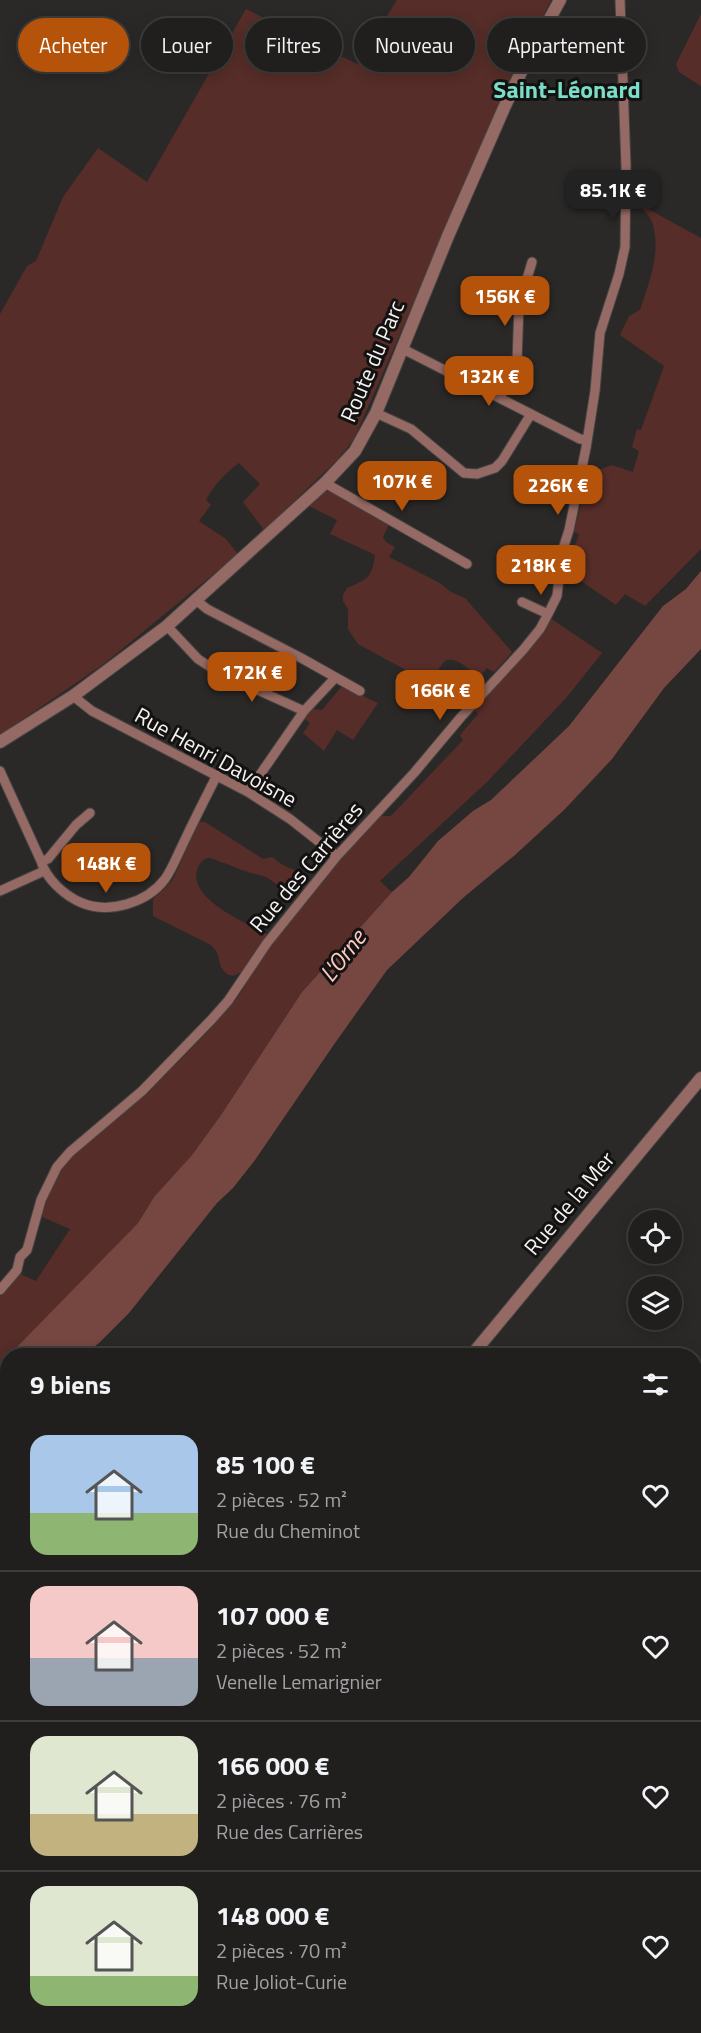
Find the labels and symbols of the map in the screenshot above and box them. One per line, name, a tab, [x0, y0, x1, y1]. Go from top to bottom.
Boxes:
district label: Saint-Léonard	[493, 71, 641, 107]
pin: 85.1K €	[558, 170, 668, 221]
pin: 156K €	[456, 276, 554, 327]
street label: Route du Parc	[331, 295, 413, 427]
pin: 132K €	[440, 356, 538, 407]
pin: 107K €	[353, 461, 451, 512]
pin: 226K €	[509, 465, 607, 516]
pin: 218K €	[492, 545, 590, 596]
pin: 172K €	[203, 652, 301, 703]
pin: 166K €	[391, 670, 489, 721]
street label: Rue Henri Davoisne	[129, 698, 303, 816]
street label: Rue des Carrières	[241, 794, 371, 940]
pin: 148K €	[57, 843, 155, 894]
water label: L'Orne	[310, 920, 375, 989]
street label: Rue de la Mer	[515, 1143, 623, 1262]

